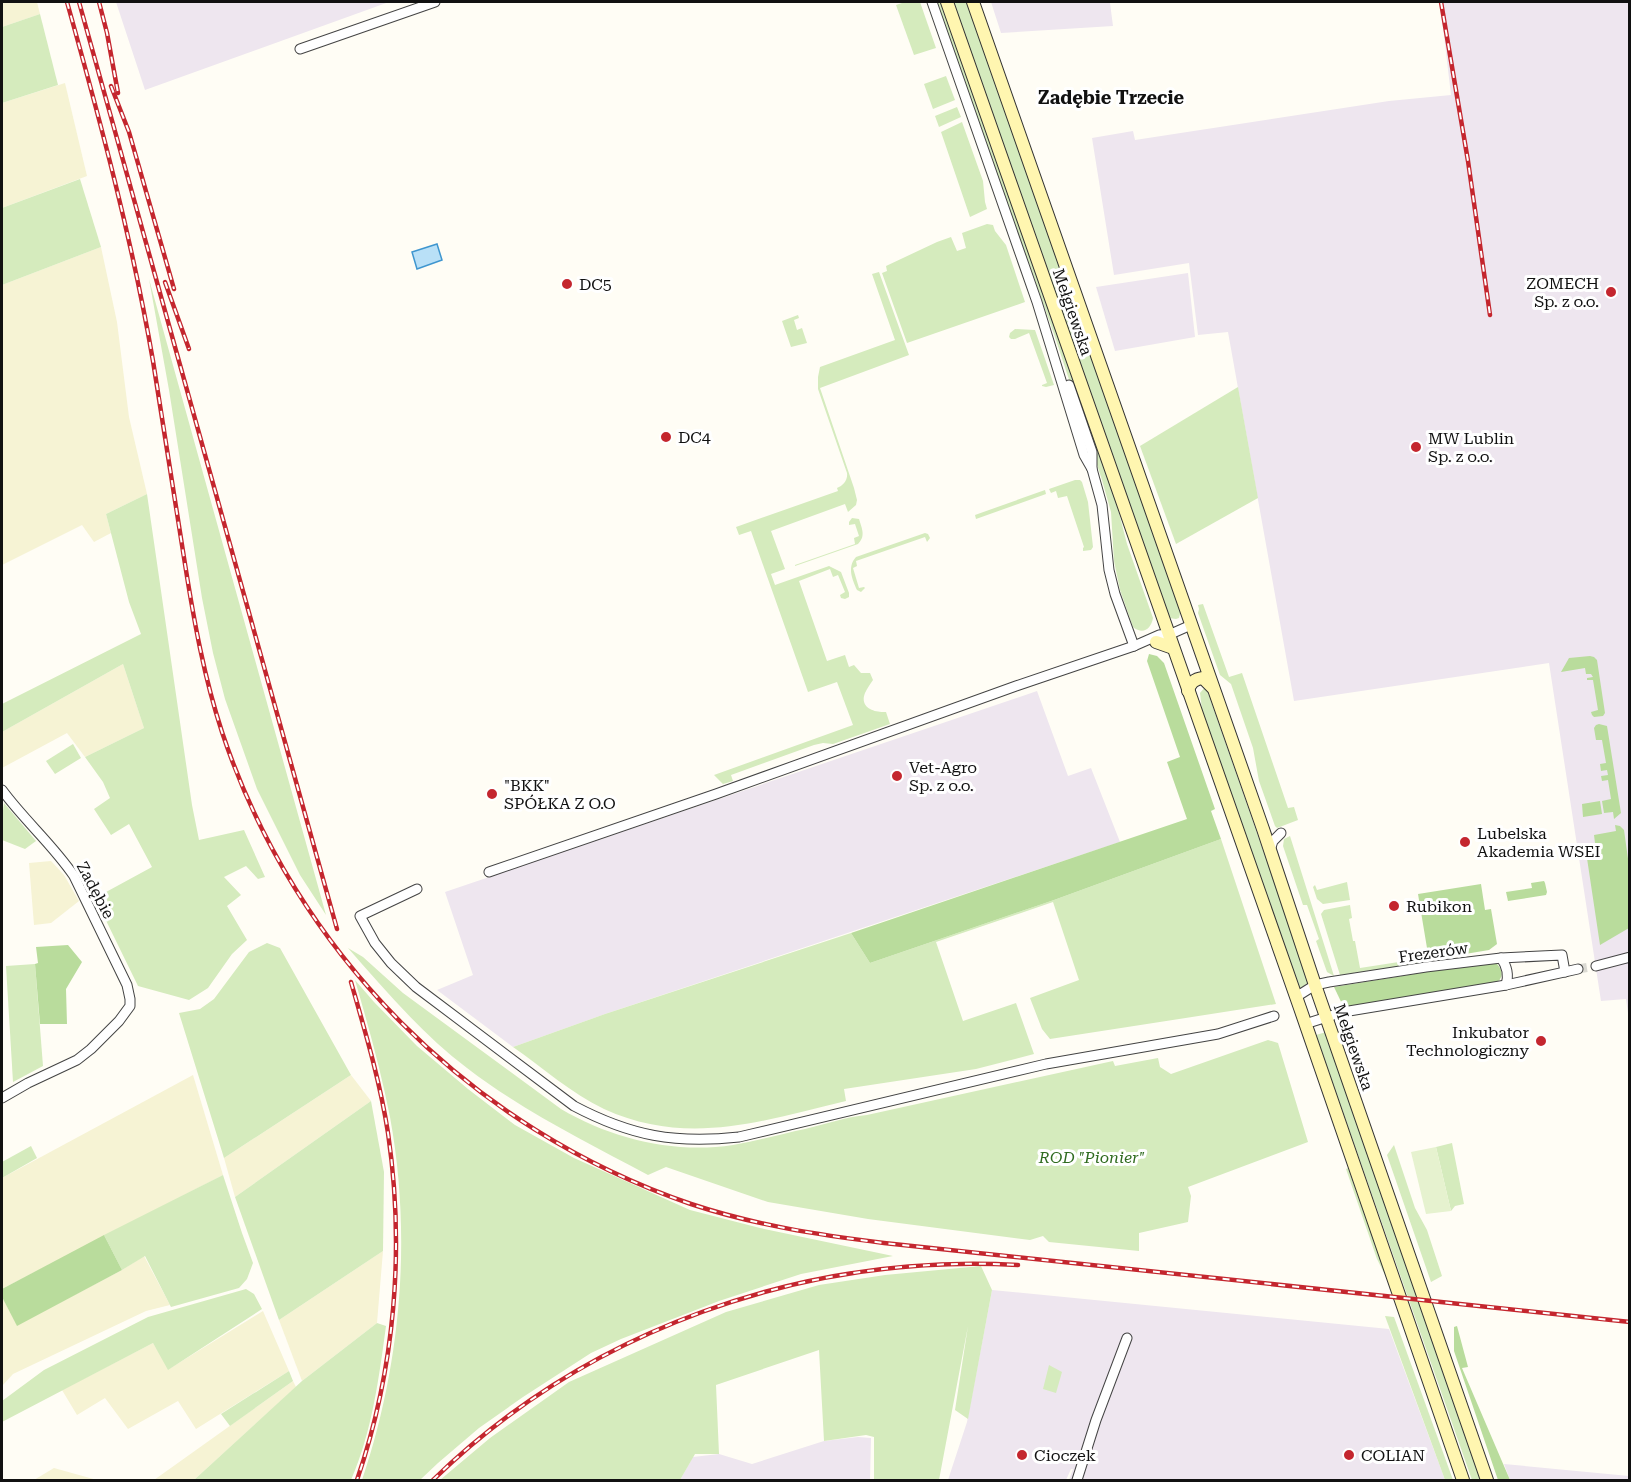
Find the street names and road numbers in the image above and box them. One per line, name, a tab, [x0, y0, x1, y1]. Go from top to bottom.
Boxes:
street label: Mełgiewska	[1049, 266, 1096, 358]
street label: Zadębie	[73, 859, 119, 922]
street label: Frezerów	[1397, 938, 1470, 967]
street label: Mełgiewska	[1330, 1001, 1377, 1093]

